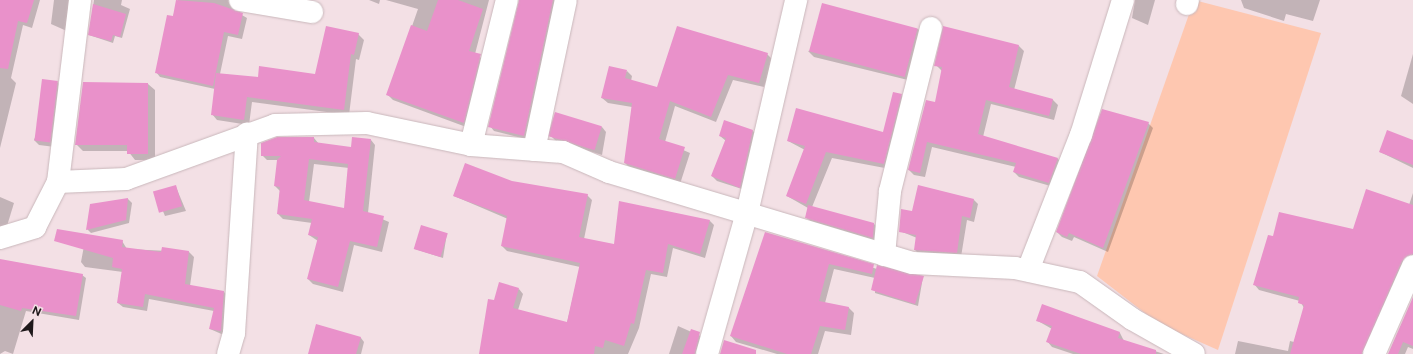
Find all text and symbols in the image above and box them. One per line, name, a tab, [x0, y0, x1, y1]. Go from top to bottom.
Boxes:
north arrow	[12, 302, 52, 342]
text: N	[31, 304, 43, 318]

